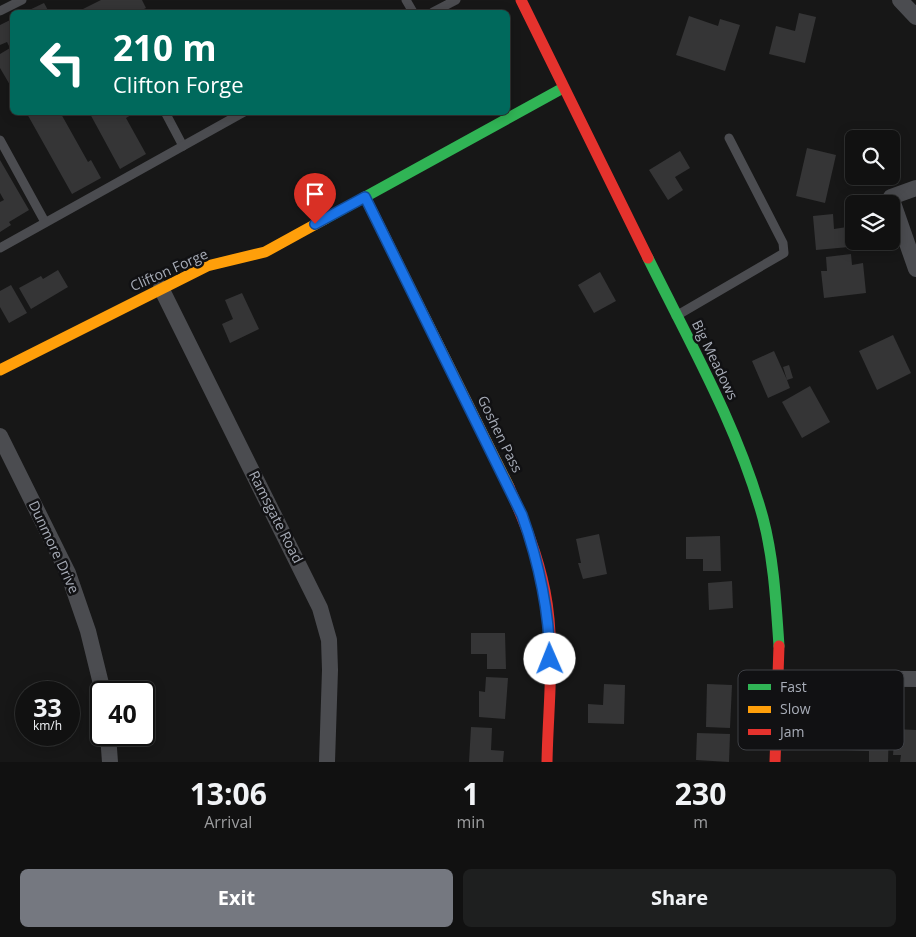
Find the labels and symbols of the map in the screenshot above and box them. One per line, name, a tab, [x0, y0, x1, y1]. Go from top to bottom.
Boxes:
pin	[294, 173, 336, 224]
street label: Clifton Forge	[127, 244, 211, 295]
street label: Big Meadows	[688, 317, 743, 403]
street label: Goshen Pass	[474, 392, 527, 476]
street label: Ramsgate Road	[245, 467, 308, 566]
street label: Dunmore Drive	[25, 497, 84, 596]
position arrow	[523, 632, 575, 684]
legend	[738, 670, 904, 750]
text: Fast	[780, 677, 807, 696]
speed limit sign: 40	[90, 681, 155, 746]
text: Slow	[780, 699, 811, 718]
text: Jam	[778, 722, 805, 741]

